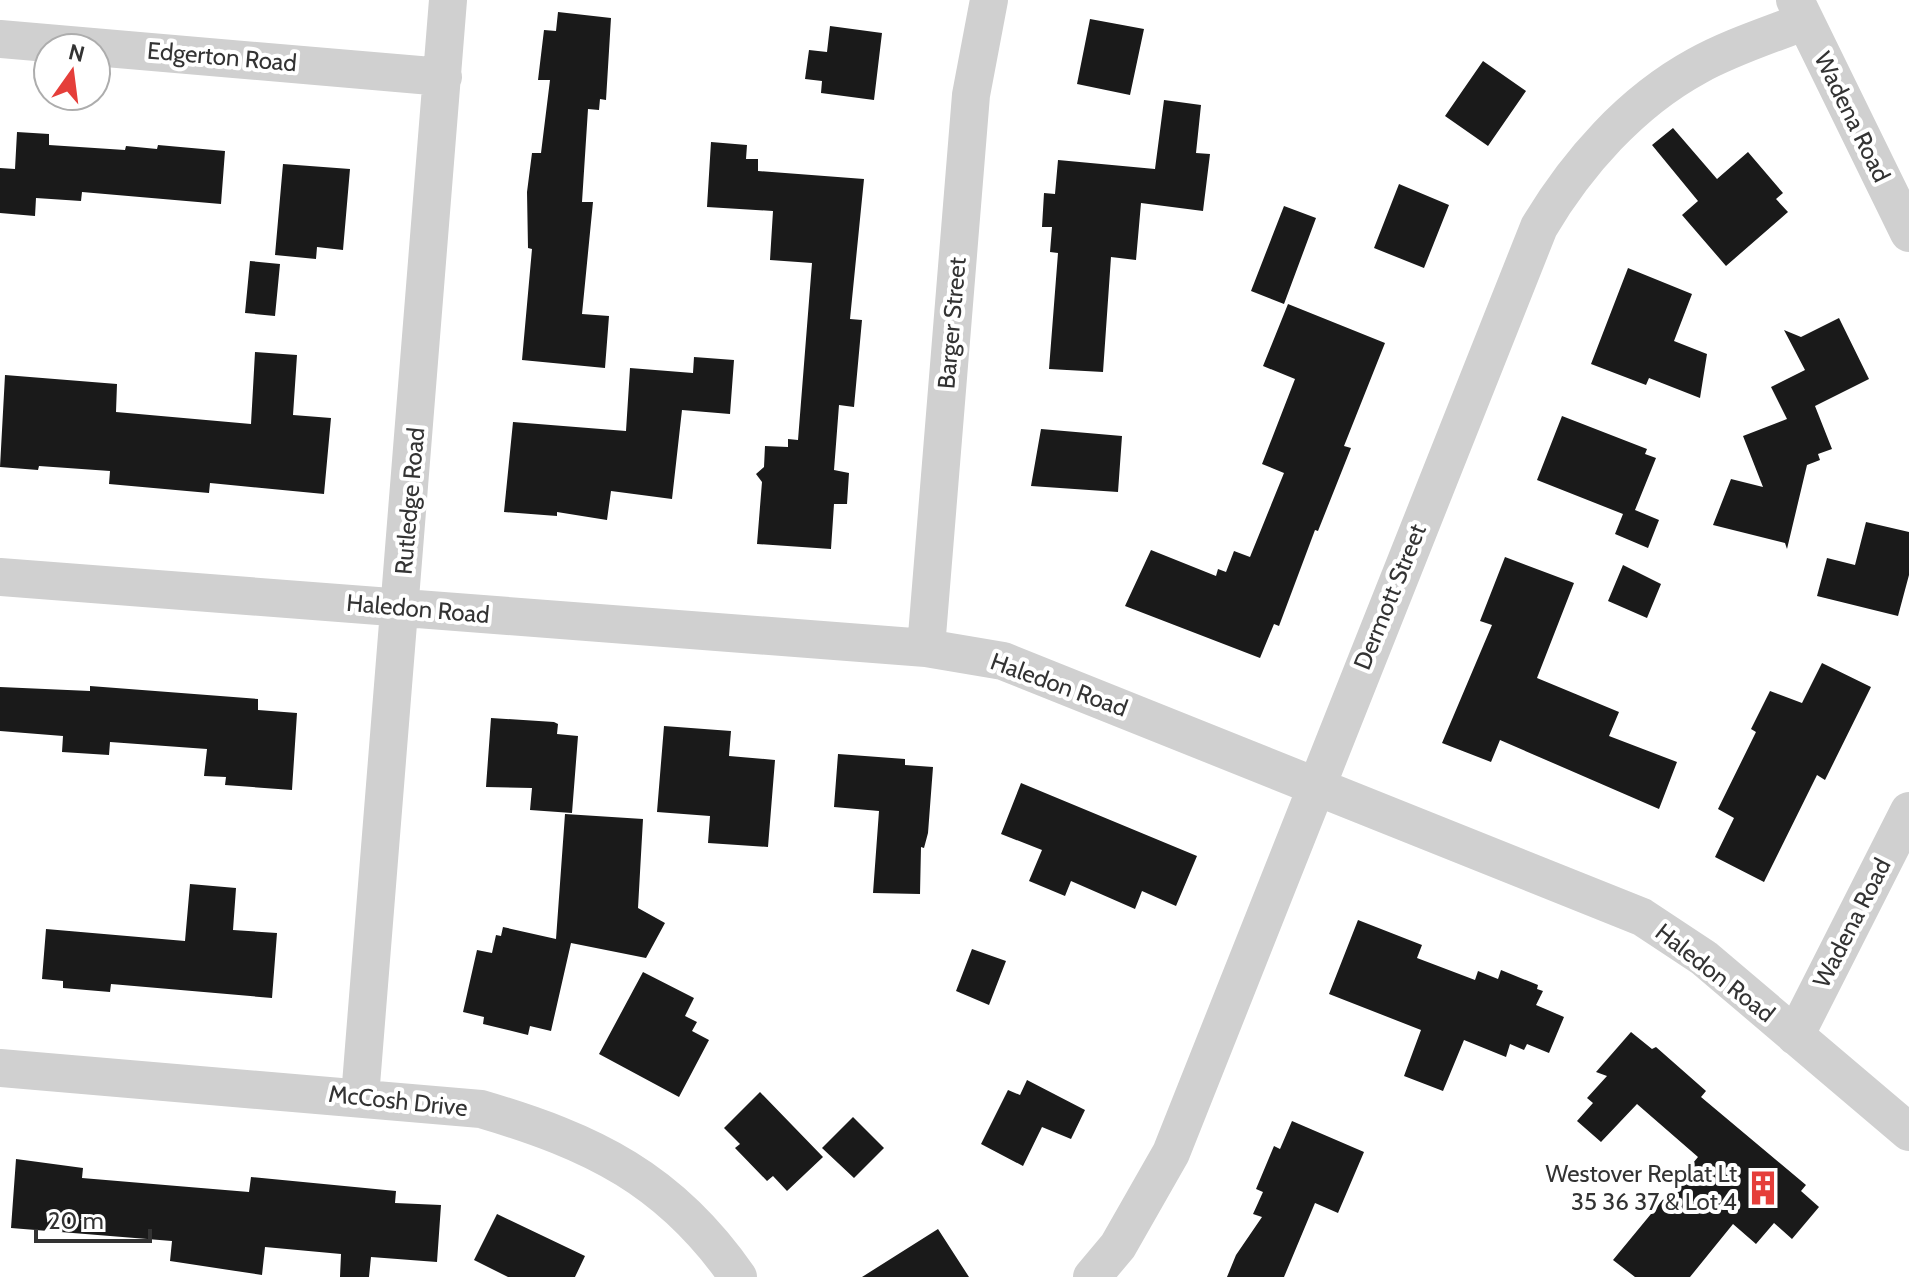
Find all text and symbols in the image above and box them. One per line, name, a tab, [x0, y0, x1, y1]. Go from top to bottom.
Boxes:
north arrow	[32, 32, 112, 112]
street label: Edgerton Road	[146, 36, 298, 77]
text: N	[66, 38, 88, 68]
street label: Wadena Road	[1808, 47, 1896, 187]
street label: Barger Street	[931, 256, 972, 390]
street label: Rutledge Road	[389, 426, 430, 576]
street label: Dermott Street	[1347, 520, 1432, 674]
street label: Haledon Road	[345, 588, 491, 629]
street label: Haledon Road	[987, 646, 1132, 723]
street label: Wadena Road	[1807, 853, 1897, 992]
street label: Haledon Road	[1650, 917, 1781, 1028]
street label: McCosh Drive	[327, 1079, 469, 1122]
place label: Westover Replat Lt 35 36 37 & Lot 4	[1546, 1159, 1737, 1216]
building icon: Westover Replat Lt 35 36 37 & Lot 4	[1744, 1169, 1782, 1207]
scale bar	[36, 1193, 150, 1243]
text: 20 m	[48, 1206, 104, 1235]

